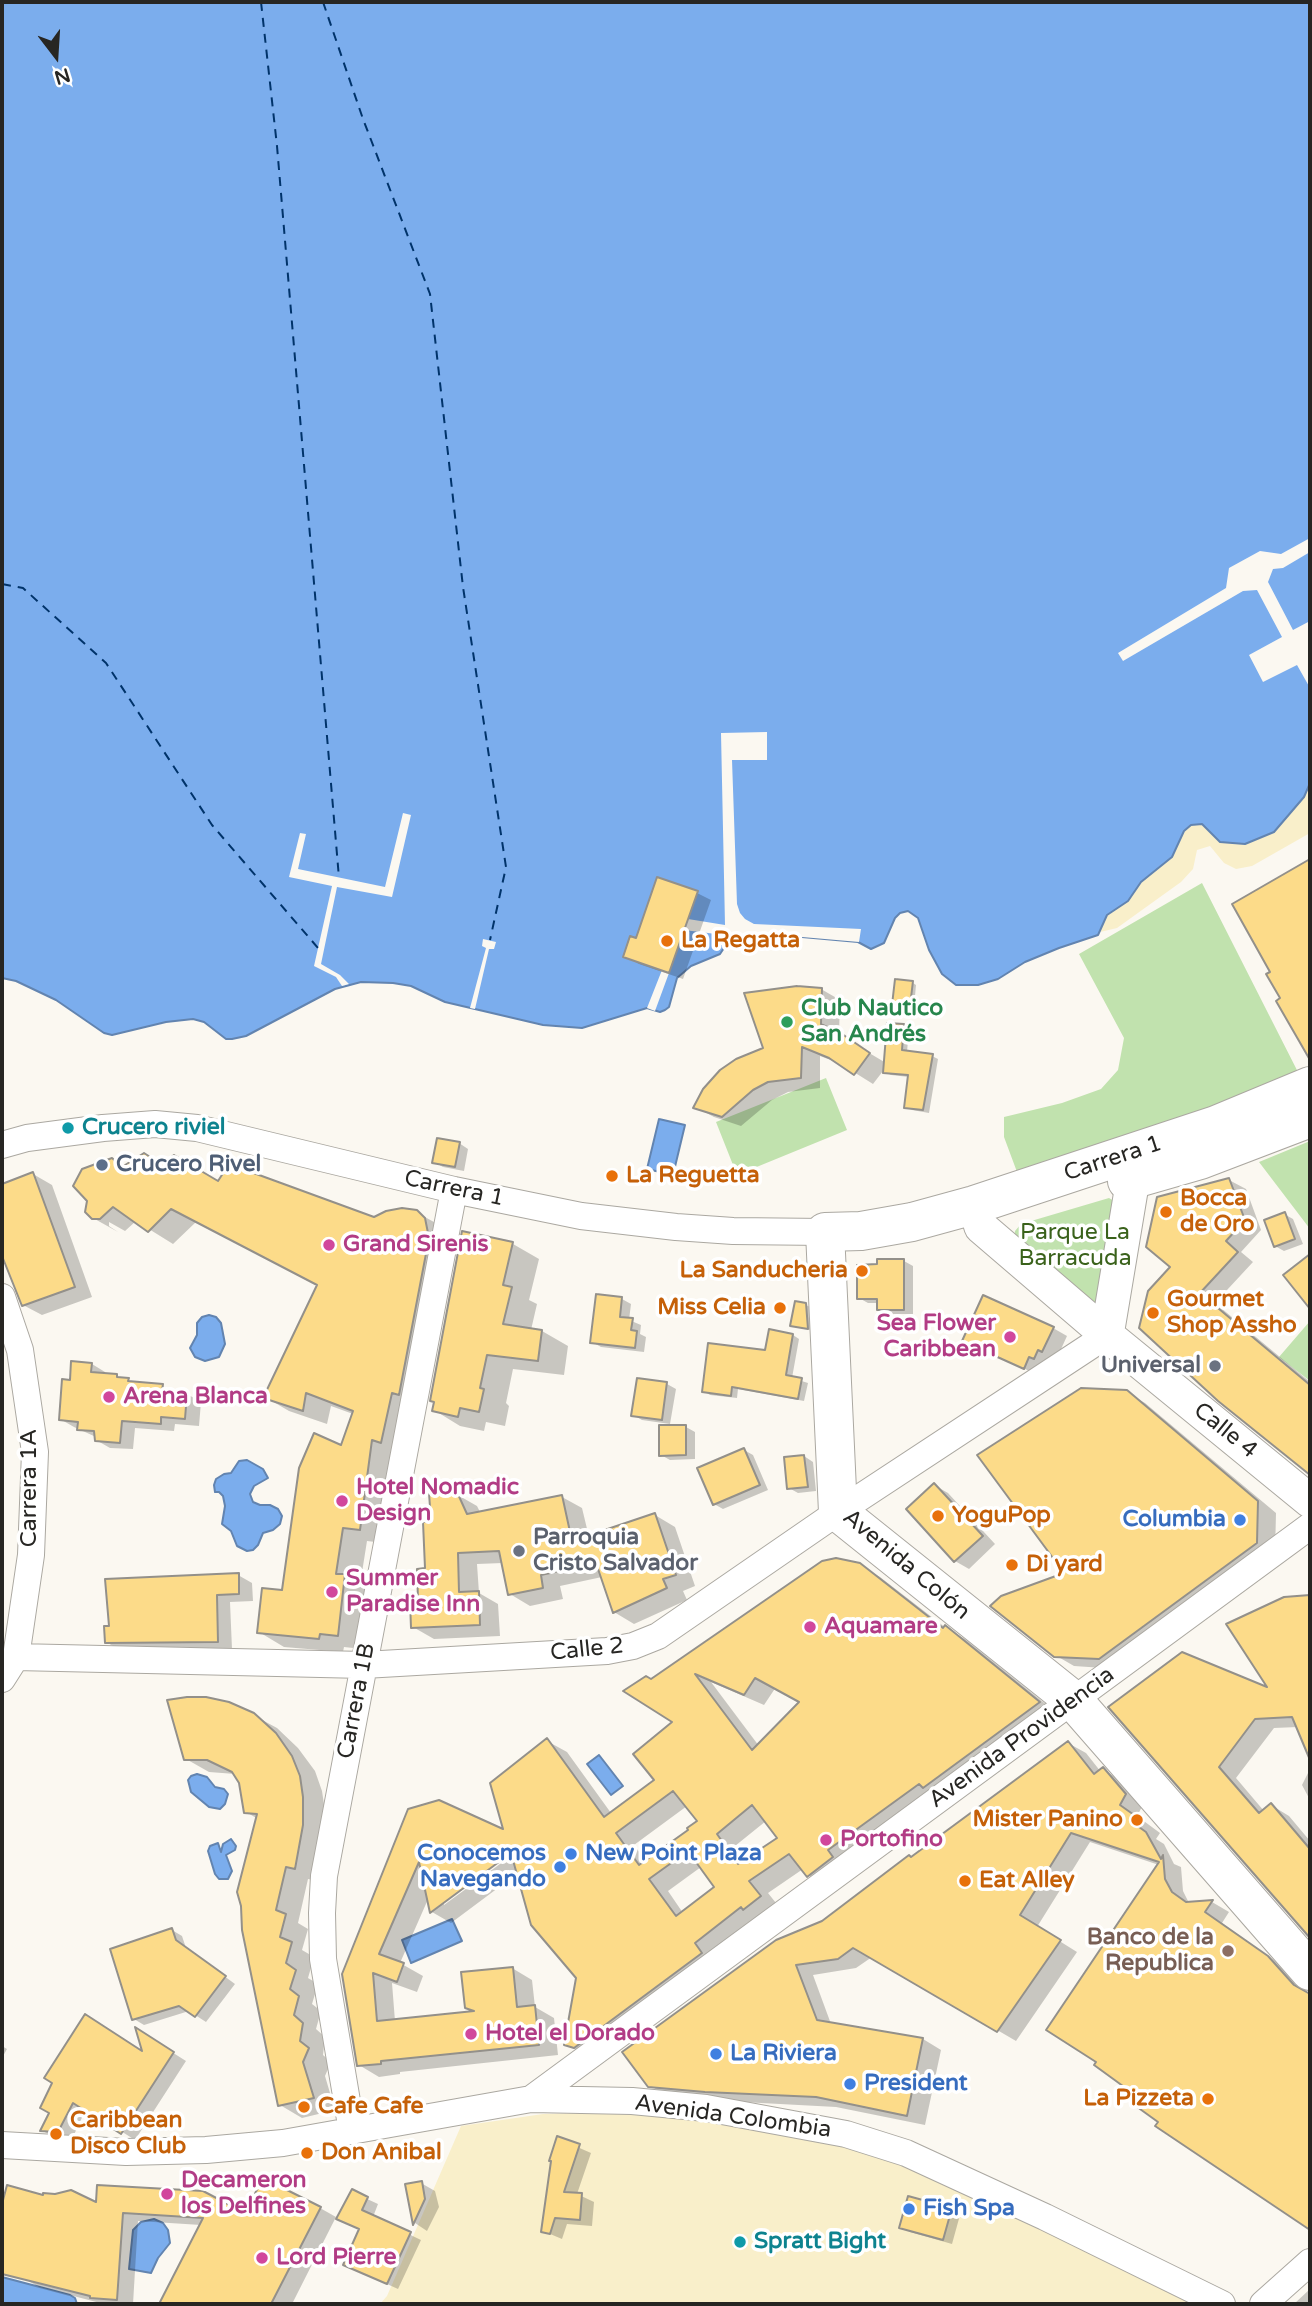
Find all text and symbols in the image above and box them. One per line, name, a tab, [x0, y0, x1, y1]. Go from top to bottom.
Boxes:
north arrow	[21, 21, 91, 91]
text: N	[52, 63, 73, 89]
place label: La Regatta	[681, 927, 800, 955]
marker: La Regatta	[659, 933, 675, 949]
place label: Club Nautico San Andrés	[801, 995, 943, 1049]
marker: Club Nautico San Andrés	[779, 1014, 795, 1030]
place label: Crucero riviel	[82, 1114, 225, 1142]
marker: Crucero riviel	[60, 1120, 76, 1136]
street label: Carrera 1	[1061, 1130, 1165, 1188]
place label: Crucero Rivel	[116, 1151, 261, 1179]
marker: Crucero Rivel	[94, 1157, 110, 1173]
place label: La Reguetta	[626, 1162, 760, 1190]
street label: Carrera 1	[402, 1165, 506, 1213]
marker: La Reguetta	[604, 1168, 620, 1184]
place label: Bocca de Oro	[1180, 1185, 1254, 1239]
marker: Bocca de Oro	[1158, 1204, 1174, 1220]
park label: Parque La Barracuda	[1018, 1219, 1132, 1273]
place label: Grand Sirenis	[343, 1231, 489, 1259]
marker: Grand Sirenis	[321, 1237, 337, 1253]
place label: La Sanducheria	[679, 1257, 848, 1285]
marker: La Sanducheria	[854, 1263, 870, 1279]
place label: Gourmet Shop Assho	[1167, 1286, 1297, 1340]
place label: Miss Celia	[657, 1294, 766, 1322]
marker: Miss Celia	[772, 1300, 788, 1316]
marker: Gourmet Shop Assho	[1145, 1305, 1161, 1321]
place label: Sea Flower Caribbean	[877, 1310, 996, 1364]
marker: Sea Flower Caribbean	[1002, 1329, 1018, 1345]
place label: Universal	[1101, 1352, 1201, 1380]
marker: Universal	[1207, 1358, 1223, 1374]
place label: Arena Blanca	[123, 1383, 268, 1411]
marker: Arena Blanca	[101, 1389, 117, 1405]
street label: Calle 4	[1188, 1397, 1262, 1465]
street label: Carrera 1A	[16, 1429, 44, 1547]
place label: Hotel Nomadic Design	[356, 1474, 519, 1528]
marker: Hotel Nomadic Design	[334, 1493, 350, 1509]
place label: YoguPop	[952, 1502, 1051, 1530]
street label: Avenida Colón	[837, 1504, 975, 1626]
place label: Columbia	[1122, 1506, 1226, 1534]
marker: YoguPop	[930, 1508, 946, 1524]
marker: Columbia	[1232, 1512, 1248, 1528]
place label: Parroquia Cristo Salvador	[533, 1524, 698, 1578]
marker: Parroquia Cristo Salvador	[511, 1543, 527, 1559]
place label: Di yard	[1026, 1551, 1103, 1579]
marker: Di yard	[1004, 1557, 1020, 1573]
place label: Summer Paradise Inn	[346, 1565, 480, 1619]
marker: Summer Paradise Inn	[324, 1584, 340, 1600]
place label: Aquamare	[824, 1613, 938, 1641]
marker: Aquamare	[802, 1619, 818, 1635]
street label: Calle 2	[549, 1632, 625, 1668]
street label: Carrera 1B	[332, 1641, 382, 1761]
street label: Avenida Providencia	[924, 1661, 1120, 1815]
place label: Mister Panino	[972, 1806, 1123, 1834]
marker: Mister Panino	[1129, 1812, 1145, 1828]
place label: Portofino	[840, 1826, 943, 1854]
marker: Portofino	[818, 1832, 834, 1848]
place label: Conocemos Navegando	[417, 1840, 546, 1894]
place label: New Point Plaza	[585, 1840, 762, 1868]
marker: New Point Plaza	[563, 1846, 579, 1862]
marker: Conocemos Navegando	[552, 1859, 568, 1875]
place label: Eat Alley	[979, 1867, 1075, 1895]
marker: Eat Alley	[957, 1873, 973, 1889]
place label: Banco de la Republica	[1087, 1924, 1214, 1978]
marker: Banco de la Republica	[1220, 1943, 1236, 1959]
place label: Hotel el Dorado	[485, 2020, 655, 2048]
marker: Hotel el Dorado	[463, 2026, 479, 2042]
place label: La Riviera	[730, 2040, 837, 2068]
marker: La Riviera	[708, 2046, 724, 2062]
place label: President	[864, 2070, 968, 2098]
marker: President	[842, 2076, 858, 2092]
place label: La Pizzeta	[1083, 2085, 1194, 2113]
street label: Avenida Colombia	[633, 2090, 833, 2144]
marker: La Pizzeta	[1200, 2091, 1216, 2107]
place label: Cafe Cafe	[318, 2093, 423, 2121]
marker: Cafe Cafe	[296, 2099, 312, 2115]
place label: Caribbean Disco Club	[70, 2107, 186, 2161]
marker: Caribbean Disco Club	[48, 2126, 64, 2142]
place label: Don Anibal	[321, 2139, 442, 2167]
marker: Don Anibal	[299, 2145, 315, 2161]
place label: Decameron los Delfines	[181, 2167, 307, 2221]
marker: Decameron los Delfines	[159, 2186, 175, 2202]
place label: Fish Spa	[923, 2195, 1015, 2223]
marker: Fish Spa	[901, 2201, 917, 2217]
place label: Spratt Bight	[754, 2228, 886, 2256]
marker: Spratt Bight	[732, 2234, 748, 2250]
place label: Lord Pierre	[276, 2244, 396, 2272]
marker: Lord Pierre	[254, 2250, 270, 2266]

